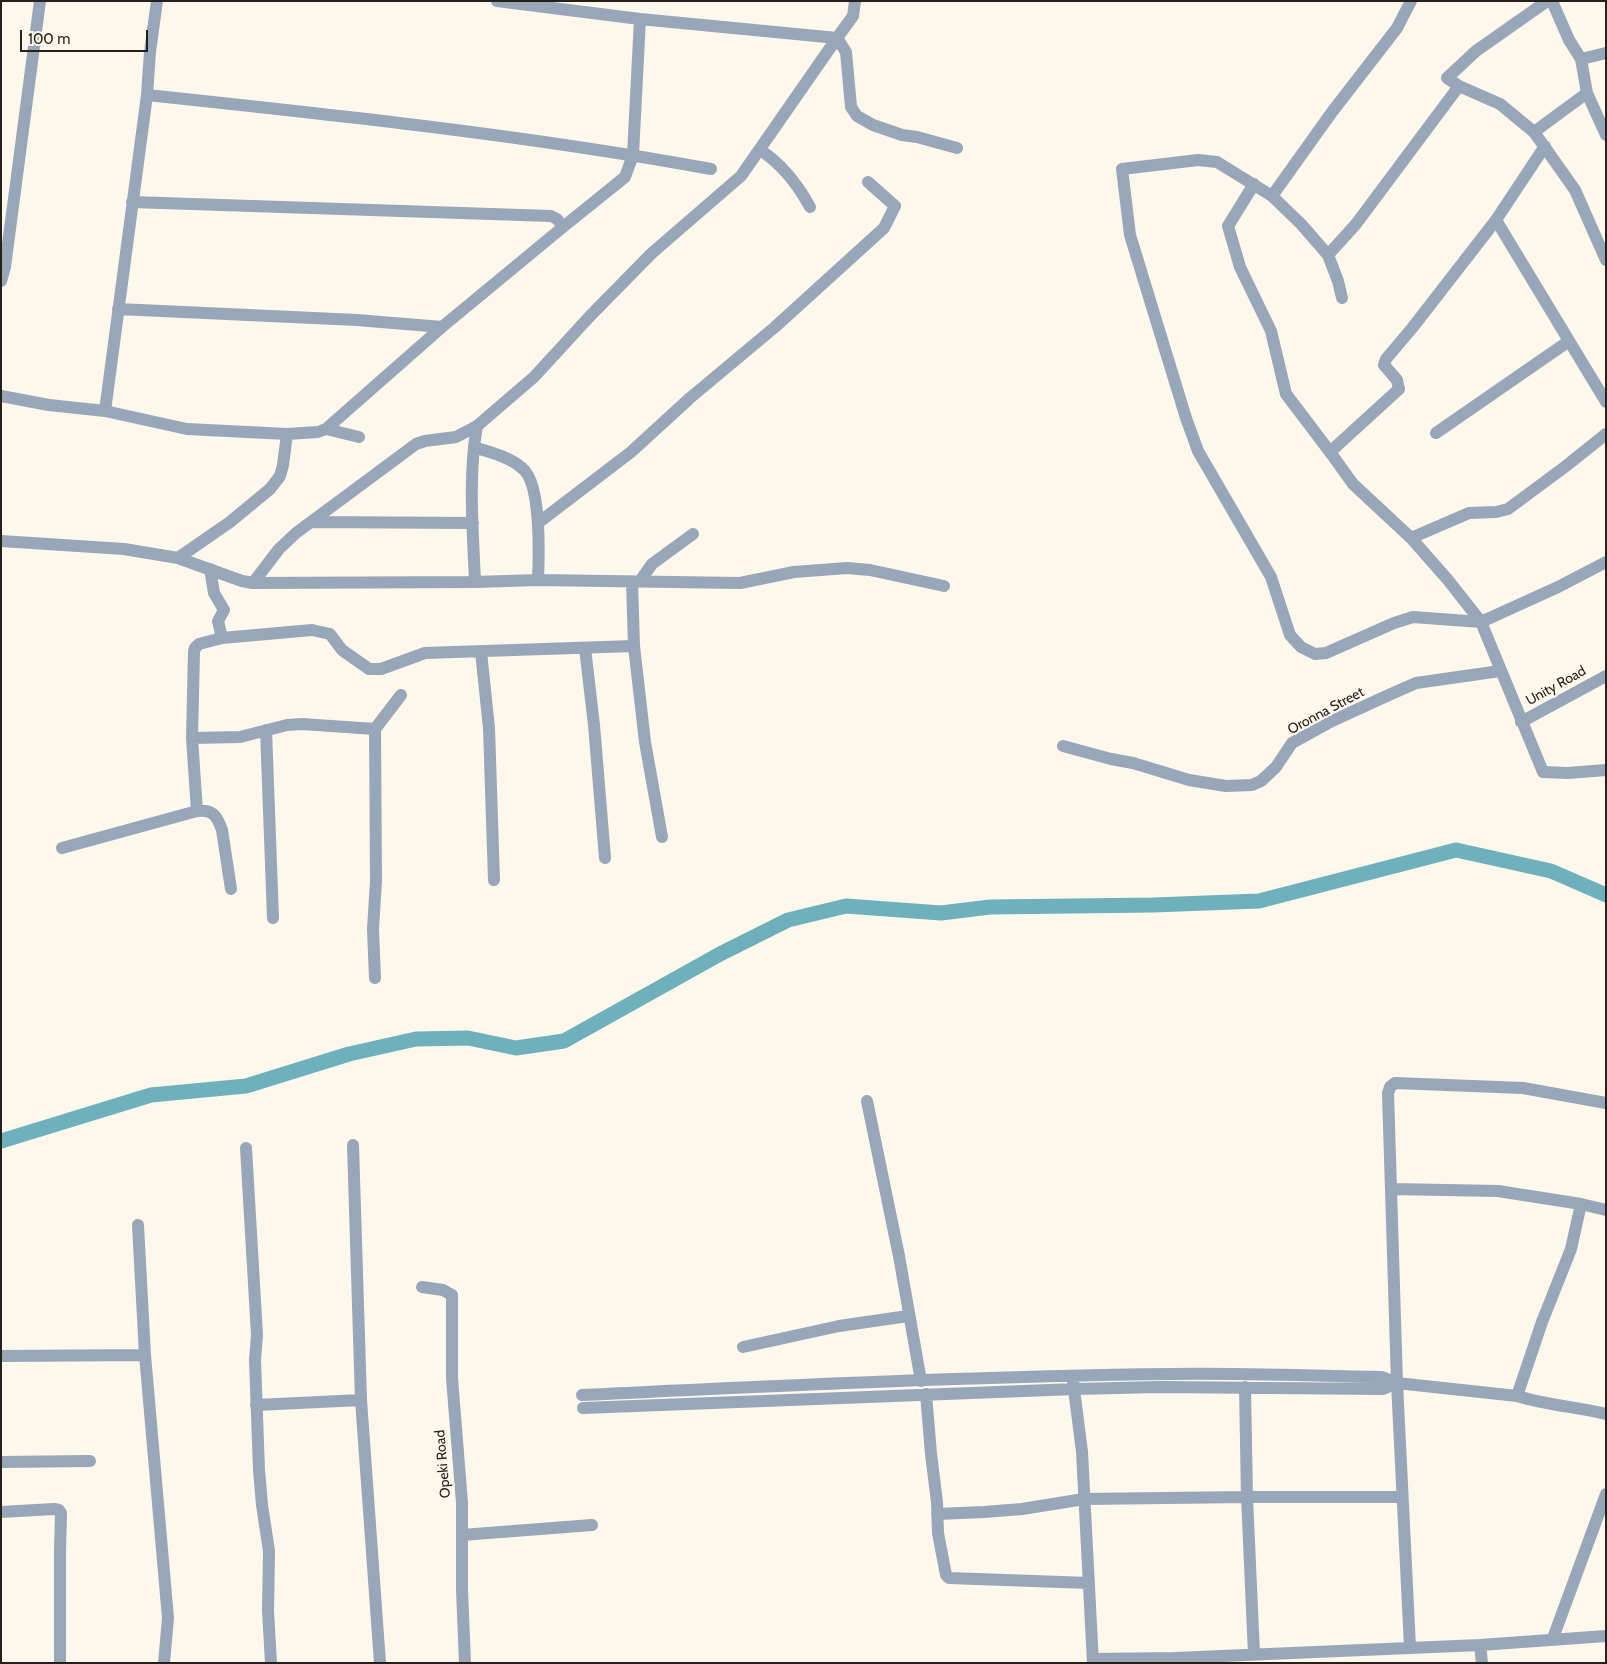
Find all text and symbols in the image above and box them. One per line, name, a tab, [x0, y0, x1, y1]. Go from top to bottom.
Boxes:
scale bar	[22, 20, 150, 52]
text: 100 m	[28, 30, 70, 48]
street label: Unity Road	[1523, 663, 1589, 709]
street label: Oronna Street	[1285, 684, 1367, 738]
street label: Opeki Road	[432, 1429, 454, 1499]

